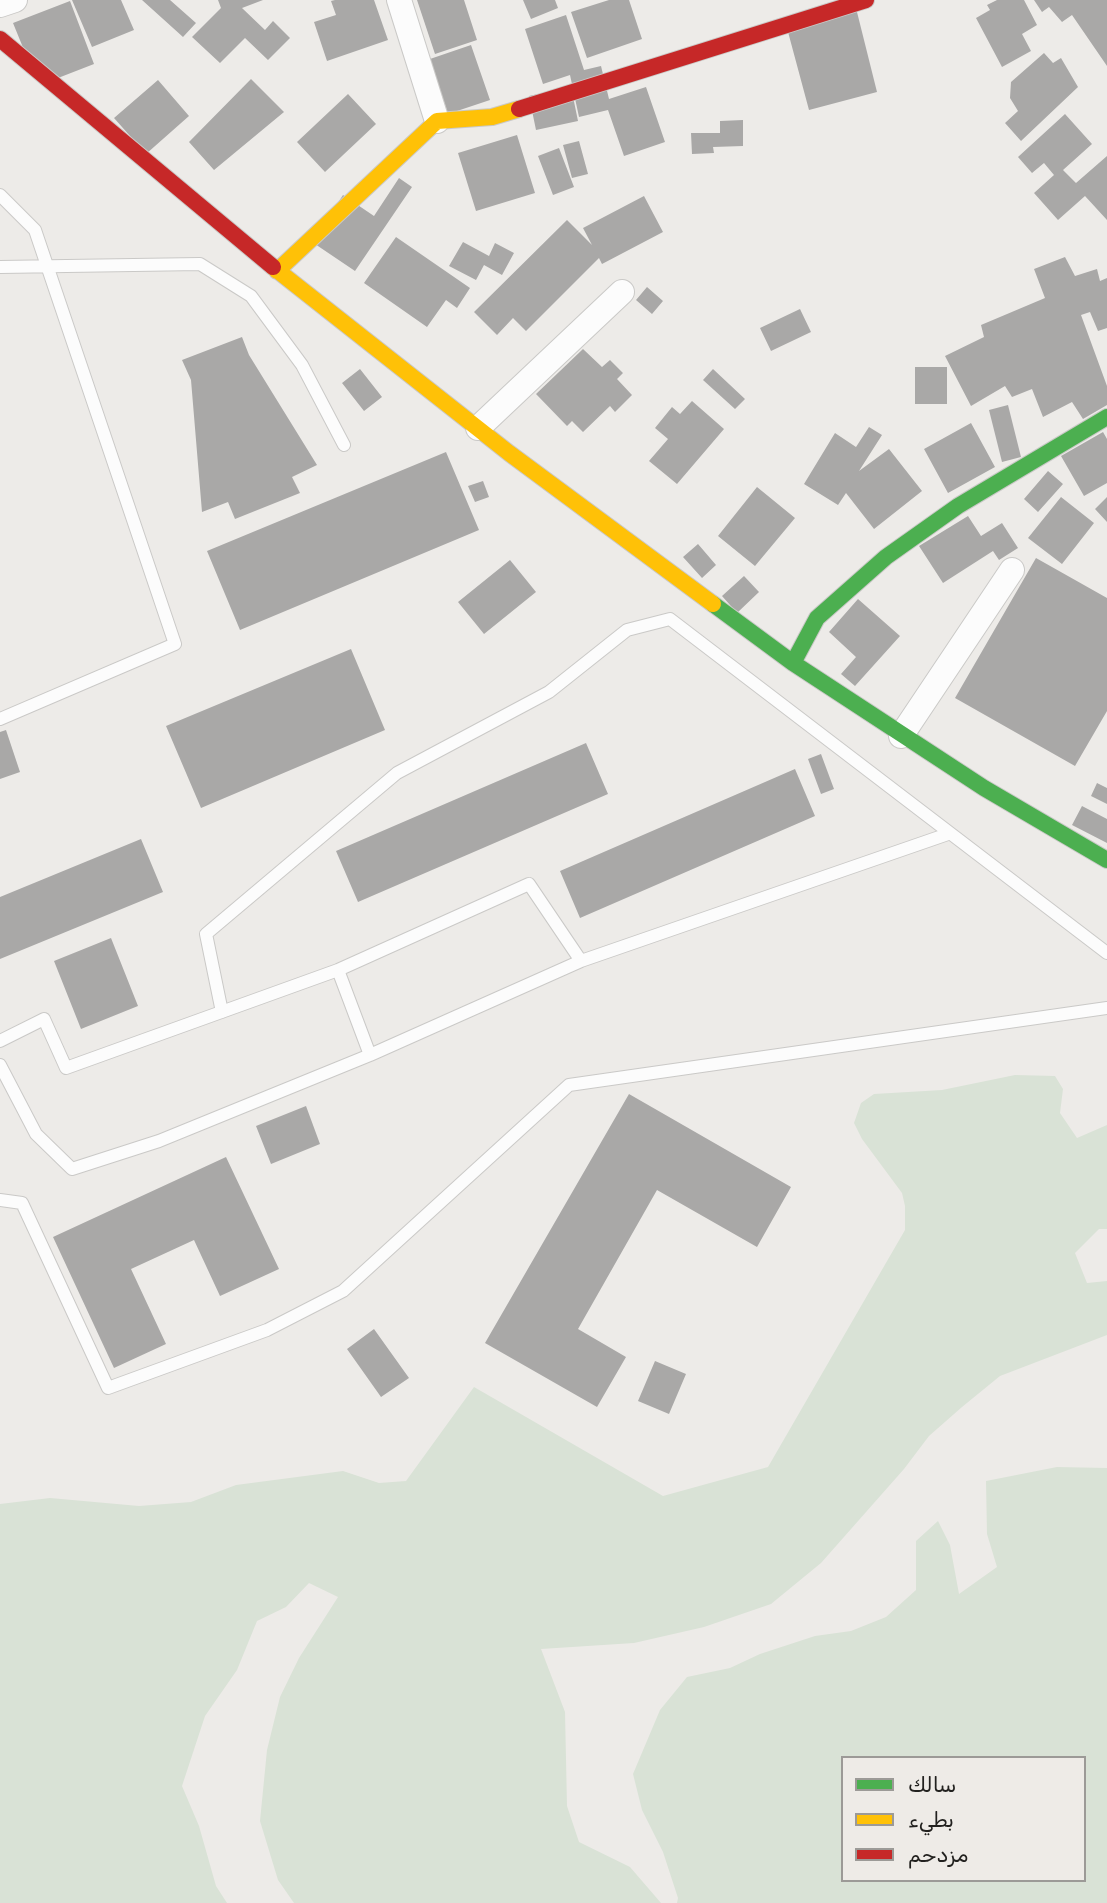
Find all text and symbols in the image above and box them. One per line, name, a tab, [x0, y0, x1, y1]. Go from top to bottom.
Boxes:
legend	[841, 1756, 1086, 1882]
text: سالك	[908, 1772, 956, 1797]
text: بطيء	[908, 1807, 954, 1832]
text: مزدحم	[908, 1842, 968, 1867]

